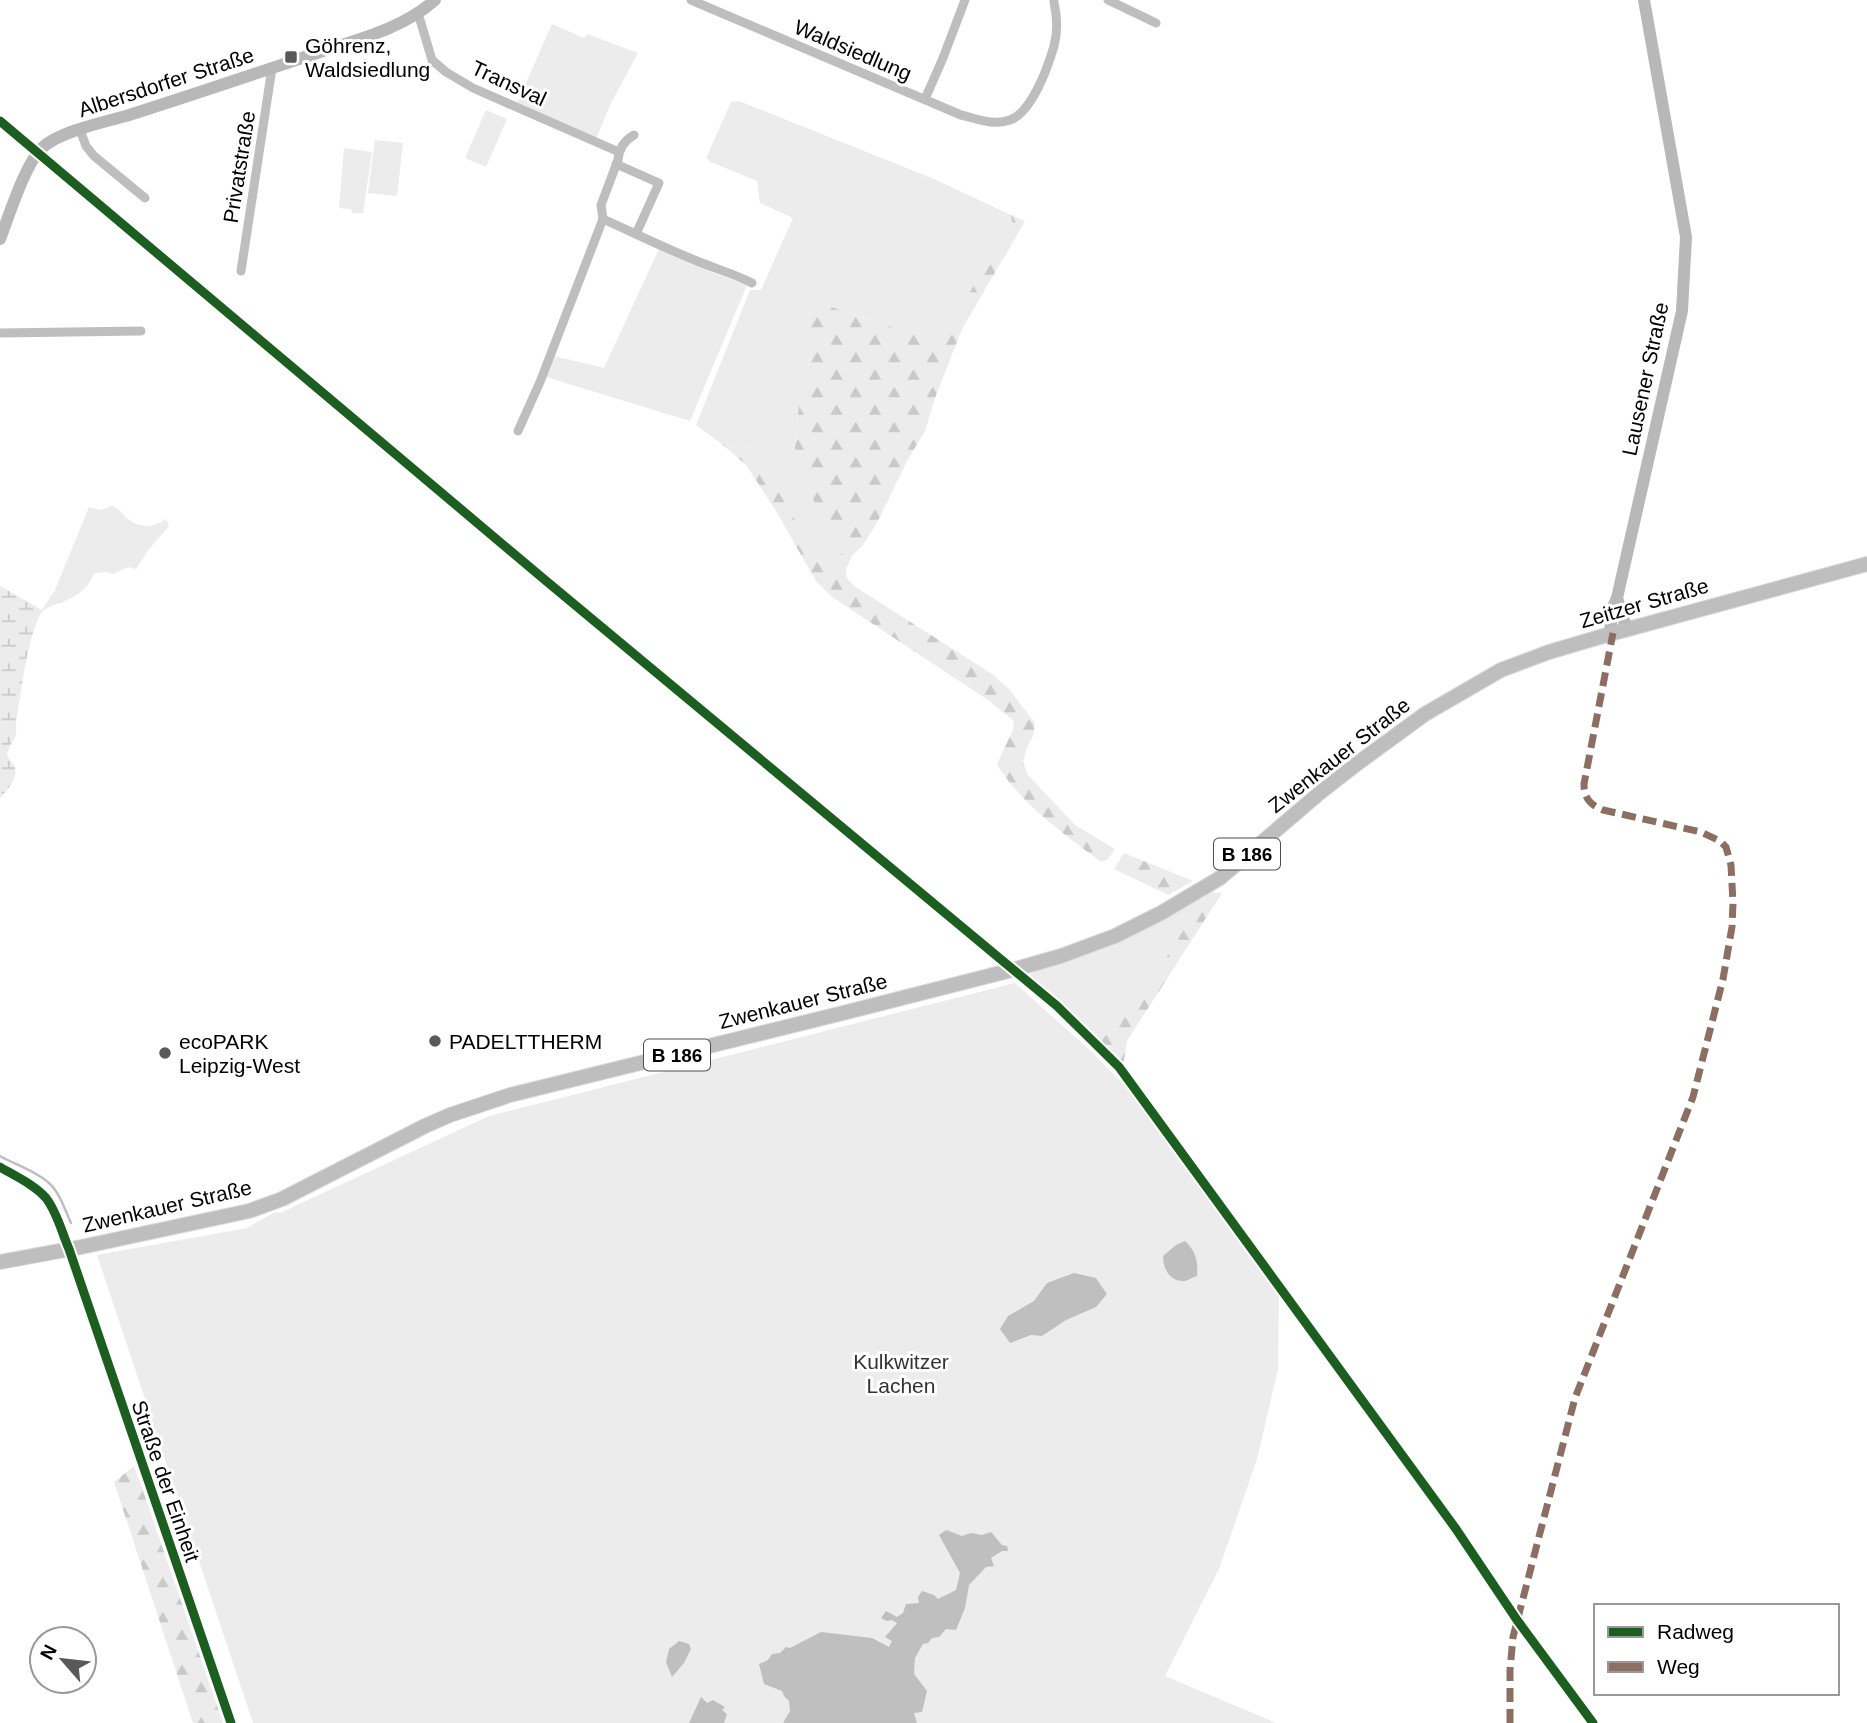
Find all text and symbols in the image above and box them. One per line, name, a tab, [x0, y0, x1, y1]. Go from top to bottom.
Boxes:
street label: Waldsiedlung	[791, 15, 915, 85]
place label: Göhrenz, Waldsiedlung	[305, 34, 430, 81]
street label: Albersdorfer Straße	[75, 43, 257, 121]
marker: Göhrenz, Waldsiedlung	[283, 49, 299, 65]
street label: Transval	[468, 56, 550, 110]
street label: Privatstraße	[219, 109, 259, 225]
street label: Lausener Straße	[1617, 300, 1673, 458]
street label: Zeitzer Straße	[1577, 574, 1711, 632]
street label: Zwenkauer Straße	[1264, 693, 1414, 817]
road number: B 186	[1214, 838, 1280, 870]
street label: Zwenkauer Straße	[716, 969, 890, 1033]
place label: ecoPARK Leipzig-West	[179, 1030, 300, 1077]
place label: PADELTTHERM	[449, 1030, 602, 1053]
marker: PADELTTHERM	[427, 1033, 443, 1049]
road number: B 186	[644, 1040, 710, 1070]
marker: ecoPARK Leipzig-West	[157, 1045, 173, 1061]
street label: Zwenkauer Straße	[80, 1175, 254, 1237]
park label: Kulkwitzer Lachen	[853, 1350, 949, 1397]
street label: Straße der Einheit	[128, 1397, 204, 1565]
legend	[1594, 1604, 1839, 1695]
text: Radweg	[1657, 1620, 1734, 1643]
north arrow	[28, 1625, 98, 1695]
text: N	[36, 1641, 61, 1663]
text: Weg	[1657, 1655, 1700, 1678]

